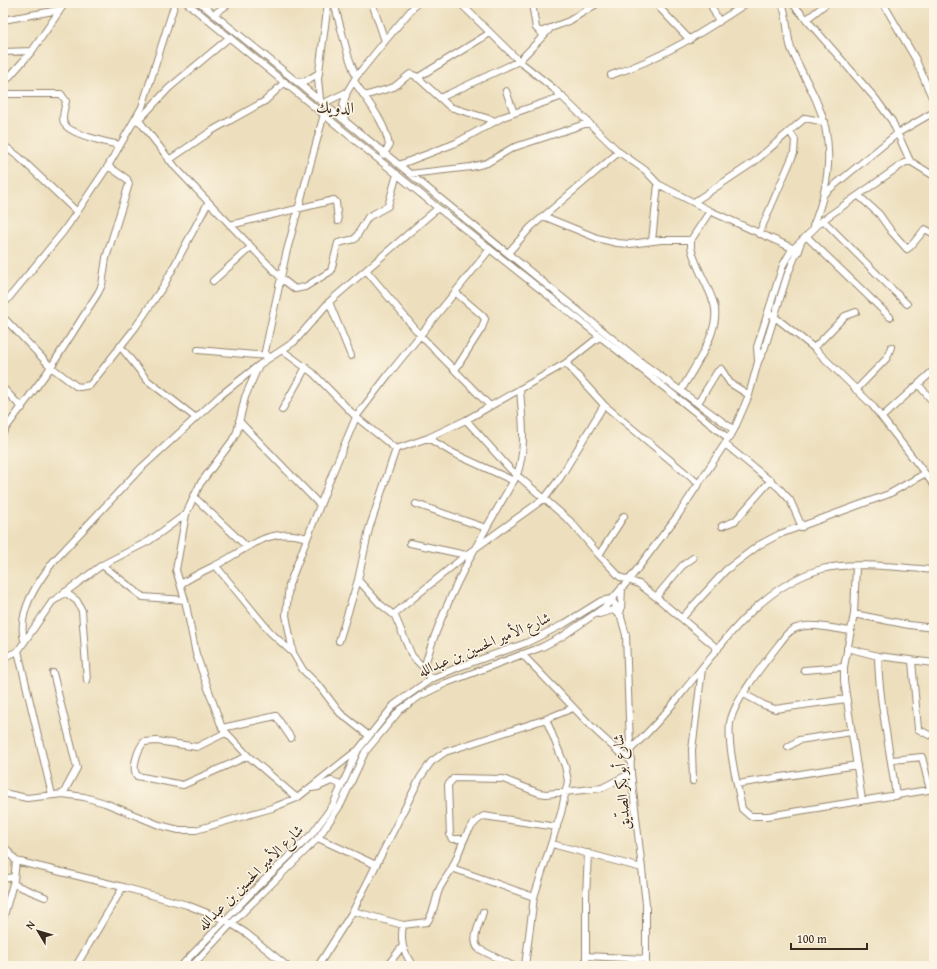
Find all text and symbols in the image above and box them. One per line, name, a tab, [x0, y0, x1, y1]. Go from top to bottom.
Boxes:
district label: الدويك	[316, 95, 354, 119]
street label: شارع الأمير الحسين بن عبدالله	[414, 607, 555, 684]
street label: شارع أبو بكر الصدّيق	[607, 733, 638, 831]
street label: شارع الأمير الحسين بن عبدالله	[192, 819, 310, 937]
north arrow	[18, 911, 58, 951]
text: N	[22, 917, 39, 933]
scale bar	[791, 925, 867, 951]
text: 100 m	[797, 930, 827, 947]

